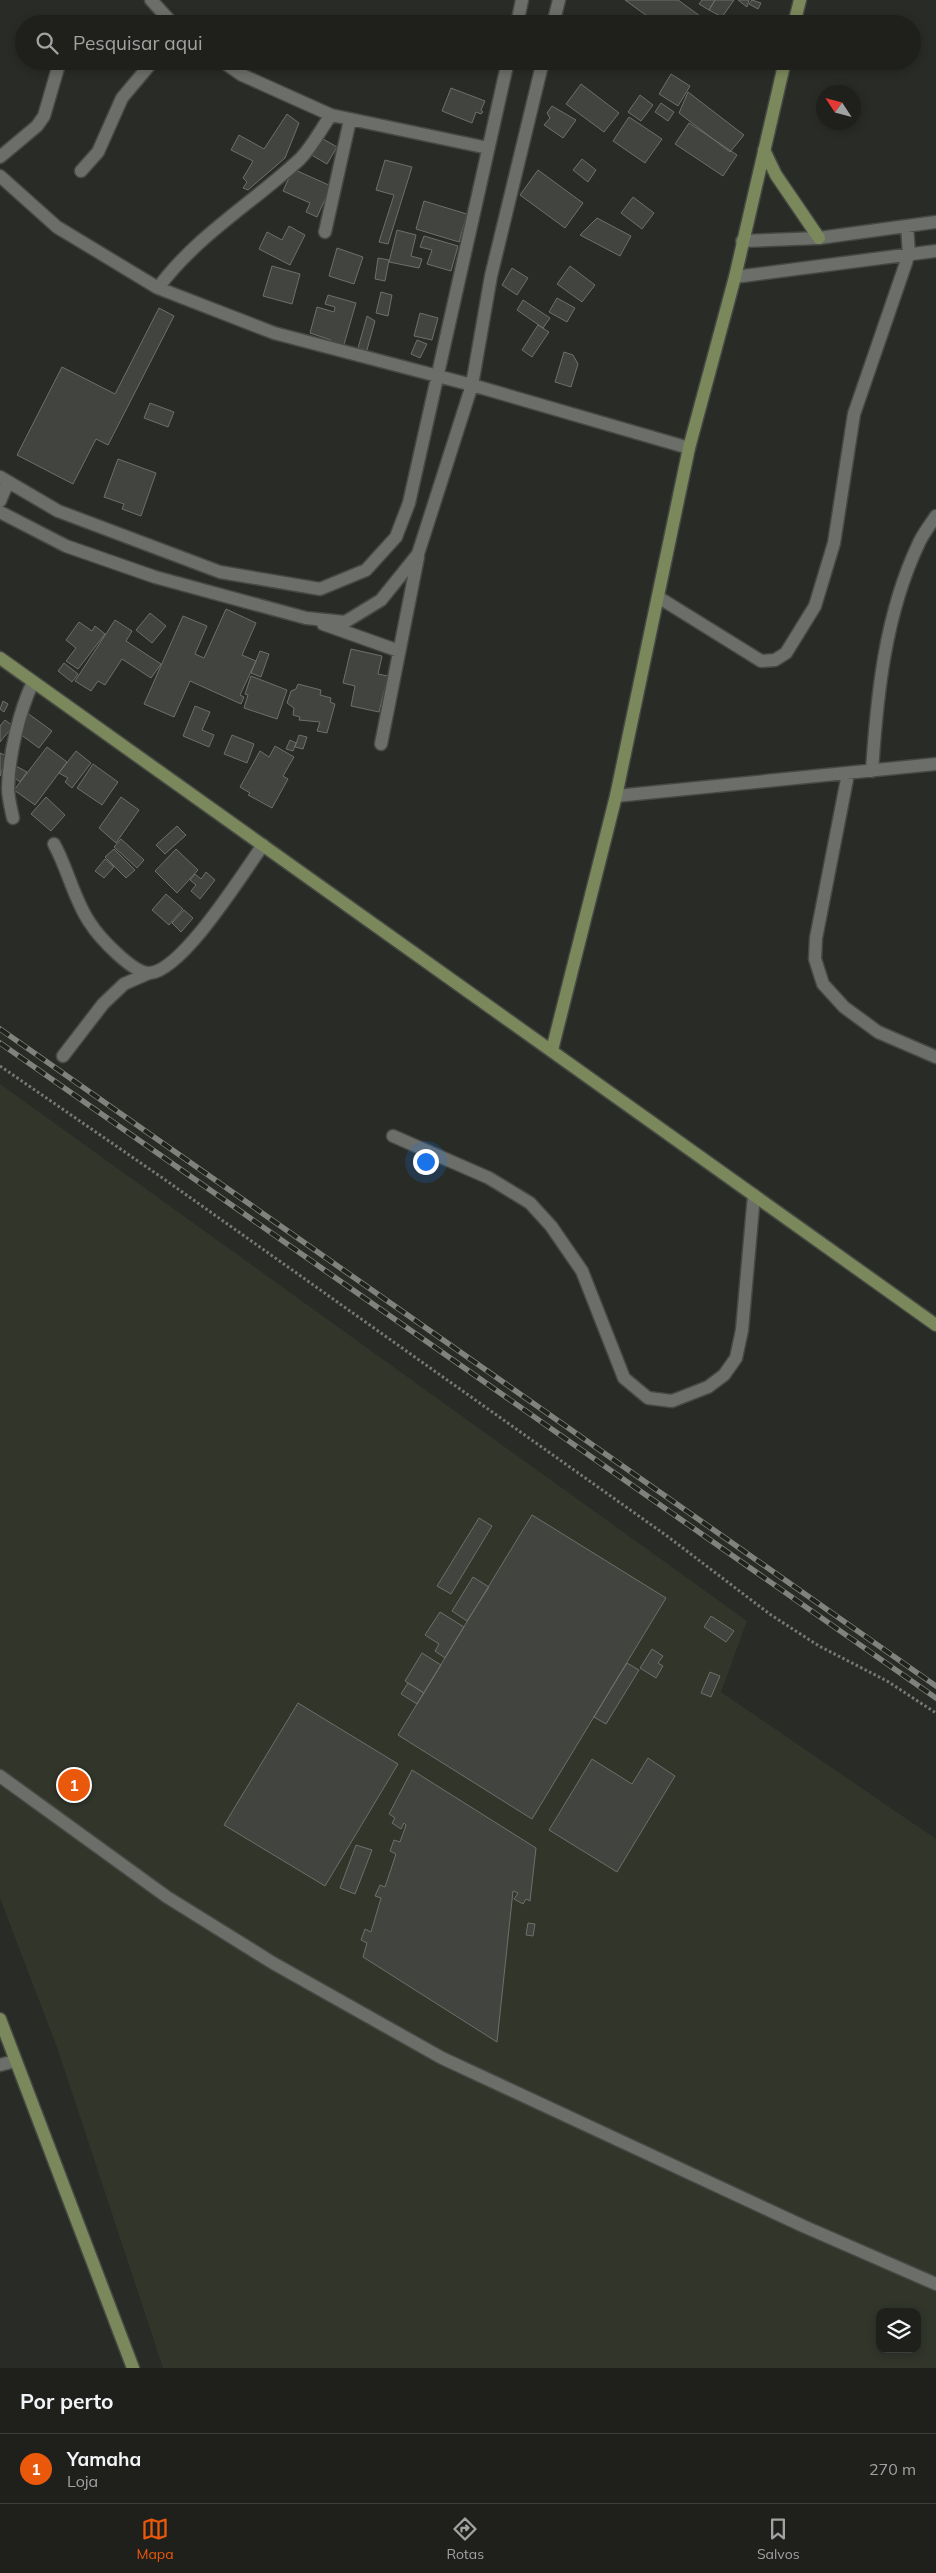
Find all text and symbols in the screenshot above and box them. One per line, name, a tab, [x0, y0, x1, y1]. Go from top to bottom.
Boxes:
search box	[15, 15, 921, 70]
icon: search	[33, 29, 61, 57]
text: Pesquisar aqui	[73, 31, 203, 55]
north arrow	[816, 85, 861, 130]
your location	[413, 1149, 439, 1175]
pin: 1	[58, 1766, 90, 1804]
map controls	[876, 2308, 921, 2353]
button: layers	[876, 2308, 921, 2353]
text: Por perto	[20, 2388, 114, 2414]
text: Yamaha	[67, 2447, 141, 2471]
text: 1	[31, 2459, 41, 2479]
text: 270 m	[869, 2459, 916, 2479]
text: Loja	[67, 2471, 98, 2491]
tab: Mapa	[136, 2515, 174, 2563]
tab: Rotas	[446, 2515, 484, 2563]
tab: Salvos	[757, 2515, 800, 2563]

